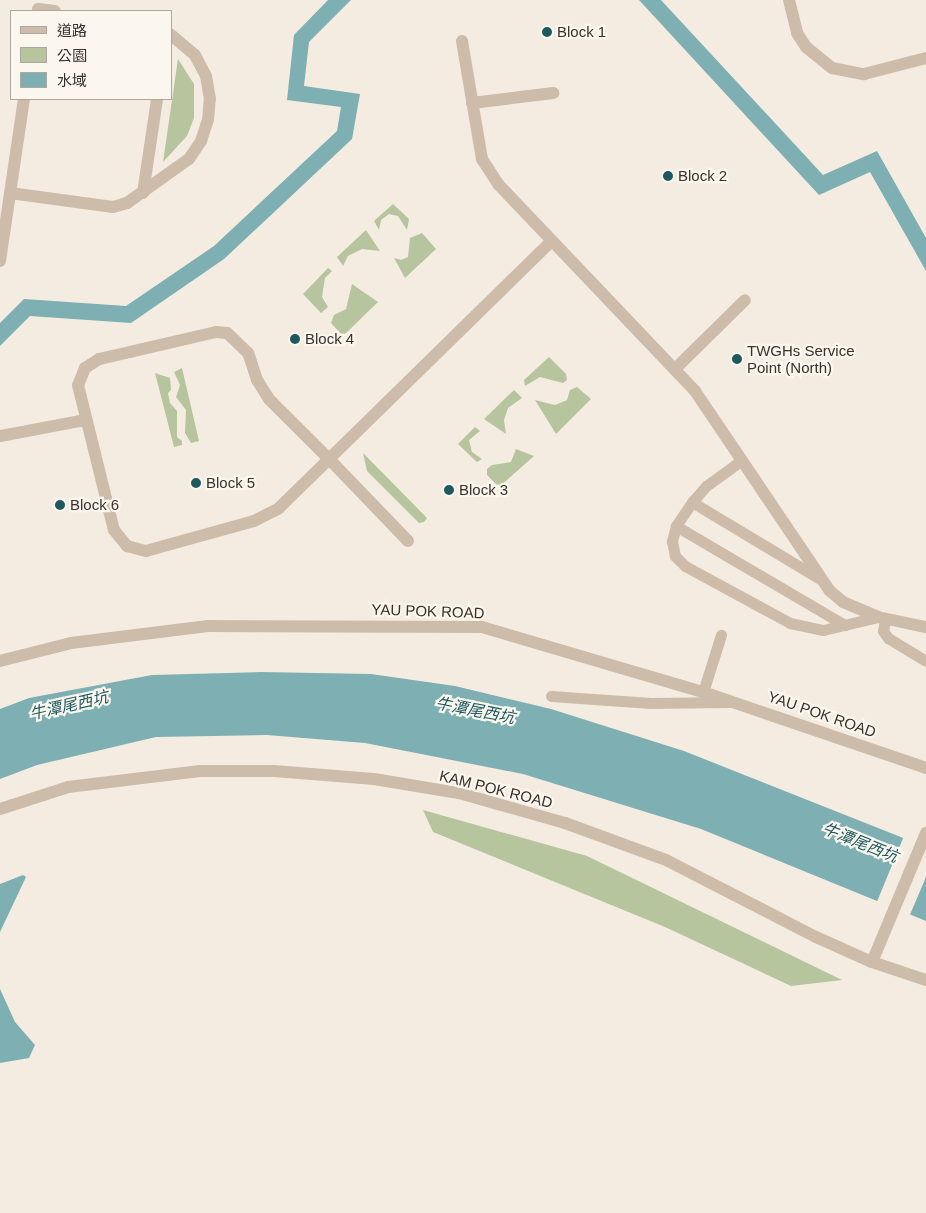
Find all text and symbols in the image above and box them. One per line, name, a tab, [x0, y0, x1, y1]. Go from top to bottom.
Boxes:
legend	[10, 10, 172, 100]
text: 道路	[57, 22, 87, 39]
place label: Block 1	[557, 23, 606, 41]
marker: Block 1	[541, 26, 553, 38]
text: 公園	[57, 47, 87, 64]
text: 水域	[57, 72, 87, 89]
place label: Block 2	[678, 167, 727, 185]
marker: Block 2	[662, 170, 674, 182]
place label: Block 4	[305, 330, 354, 348]
marker: Block 4	[289, 333, 301, 345]
place label: TWGHs Service Point (North)	[747, 341, 855, 376]
marker: TWGHs Service Point (North)	[731, 353, 743, 365]
place label: Block 5	[206, 474, 255, 492]
marker: Block 5	[190, 477, 202, 489]
place label: Block 3	[459, 481, 508, 499]
marker: Block 3	[443, 484, 455, 496]
place label: Block 6	[70, 496, 119, 514]
marker: Block 6	[54, 499, 66, 511]
street label: YAU POK ROAD	[371, 600, 485, 622]
street label: YAU POK ROAD	[766, 687, 878, 741]
water label: 牛潭尾西坑	[28, 688, 110, 724]
water label: 牛潭尾西坑	[434, 694, 516, 728]
street label: KAM POK ROAD	[438, 766, 554, 812]
water label: 牛潭尾西坑	[819, 819, 901, 867]

